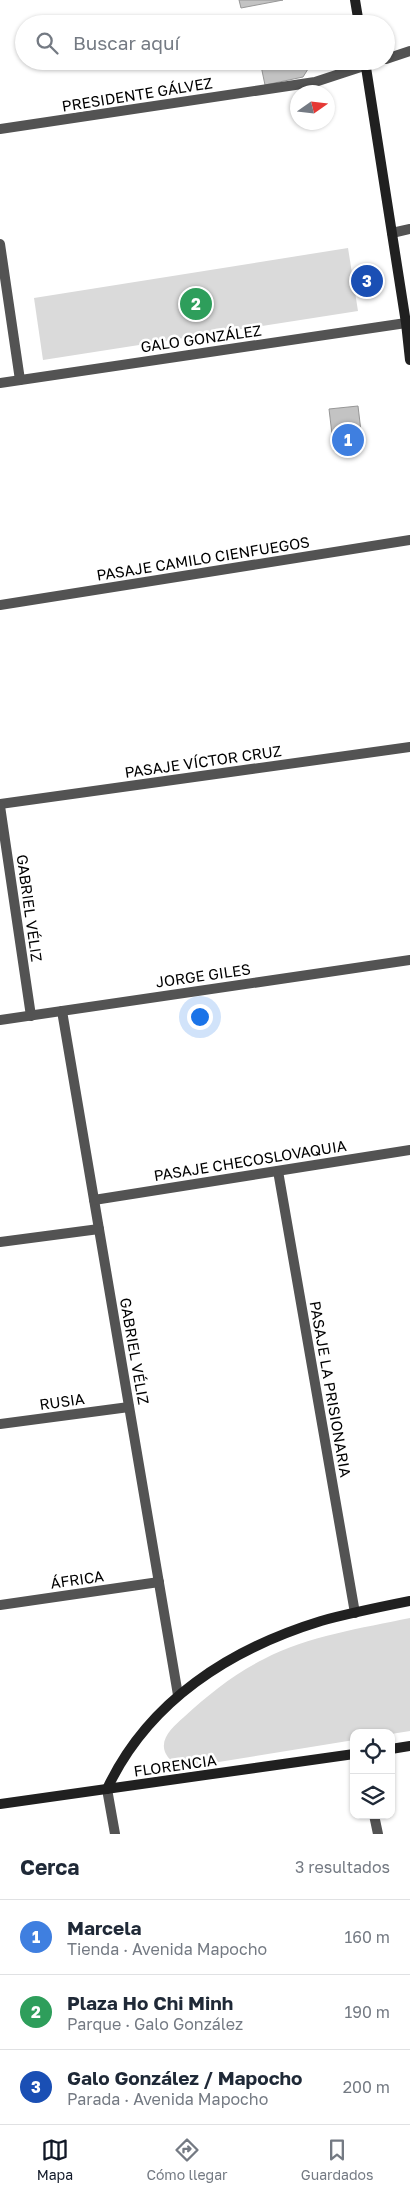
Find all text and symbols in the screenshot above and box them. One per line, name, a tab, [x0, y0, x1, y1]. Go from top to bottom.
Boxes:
search box	[15, 15, 395, 70]
icon: search	[33, 29, 61, 57]
text: Buscar aquí	[73, 31, 180, 54]
street label: PRESIDENTE GÁLVEZ	[60, 73, 214, 115]
north arrow	[290, 85, 335, 130]
pin: 3	[351, 262, 383, 300]
pin: 2	[180, 285, 212, 323]
street label: GALO GONZÁLEZ	[139, 321, 263, 355]
pin: 1	[332, 421, 364, 459]
street label: PASAJE CAMILO CIENFUEGOS	[95, 532, 311, 584]
street label: PASAJE VÍCTOR CRUZ	[123, 741, 283, 781]
street label: GABRIEL VÉLIZ	[14, 853, 46, 963]
street label: JORGE GILES	[154, 959, 252, 991]
your location	[187, 1004, 213, 1030]
street label: PASAJE CHECOSLOVAQUIA	[152, 1136, 348, 1184]
street label: GABRIEL VÉLIZ	[117, 1296, 153, 1406]
street label: PASAJE LA PRISIONARIA	[307, 1299, 355, 1479]
street label: RUSIA	[38, 1389, 86, 1413]
street label: ÁFRICA	[49, 1566, 105, 1592]
map controls	[350, 1729, 395, 1819]
button: locate	[350, 1729, 395, 1774]
street label: FLORENCIA	[132, 1750, 218, 1780]
button: layers	[350, 1774, 395, 1819]
text: Cerca	[20, 1854, 79, 1880]
text: 3 resultados	[295, 1857, 390, 1877]
text: Marcela	[67, 1916, 142, 1939]
text: 1	[32, 1927, 40, 1947]
text: 160 m	[344, 1927, 390, 1947]
text: Tienda · Avenida Mapocho	[67, 1939, 267, 1959]
text: Plaza Ho Chi Minh	[67, 1991, 233, 2014]
text: 2	[31, 2002, 41, 2022]
text: 190 m	[344, 2002, 390, 2022]
text: Parque · Galo González	[67, 2014, 243, 2034]
text: Galo González / Mapocho	[67, 2066, 303, 2089]
text: 3	[31, 2077, 41, 2097]
text: 200 m	[343, 2077, 390, 2097]
text: Parada · Avenida Mapocho	[67, 2089, 268, 2109]
tab: Mapa	[37, 2136, 73, 2183]
tab: Cómo llegar	[146, 2136, 228, 2183]
tab: Guardados	[301, 2136, 373, 2183]

